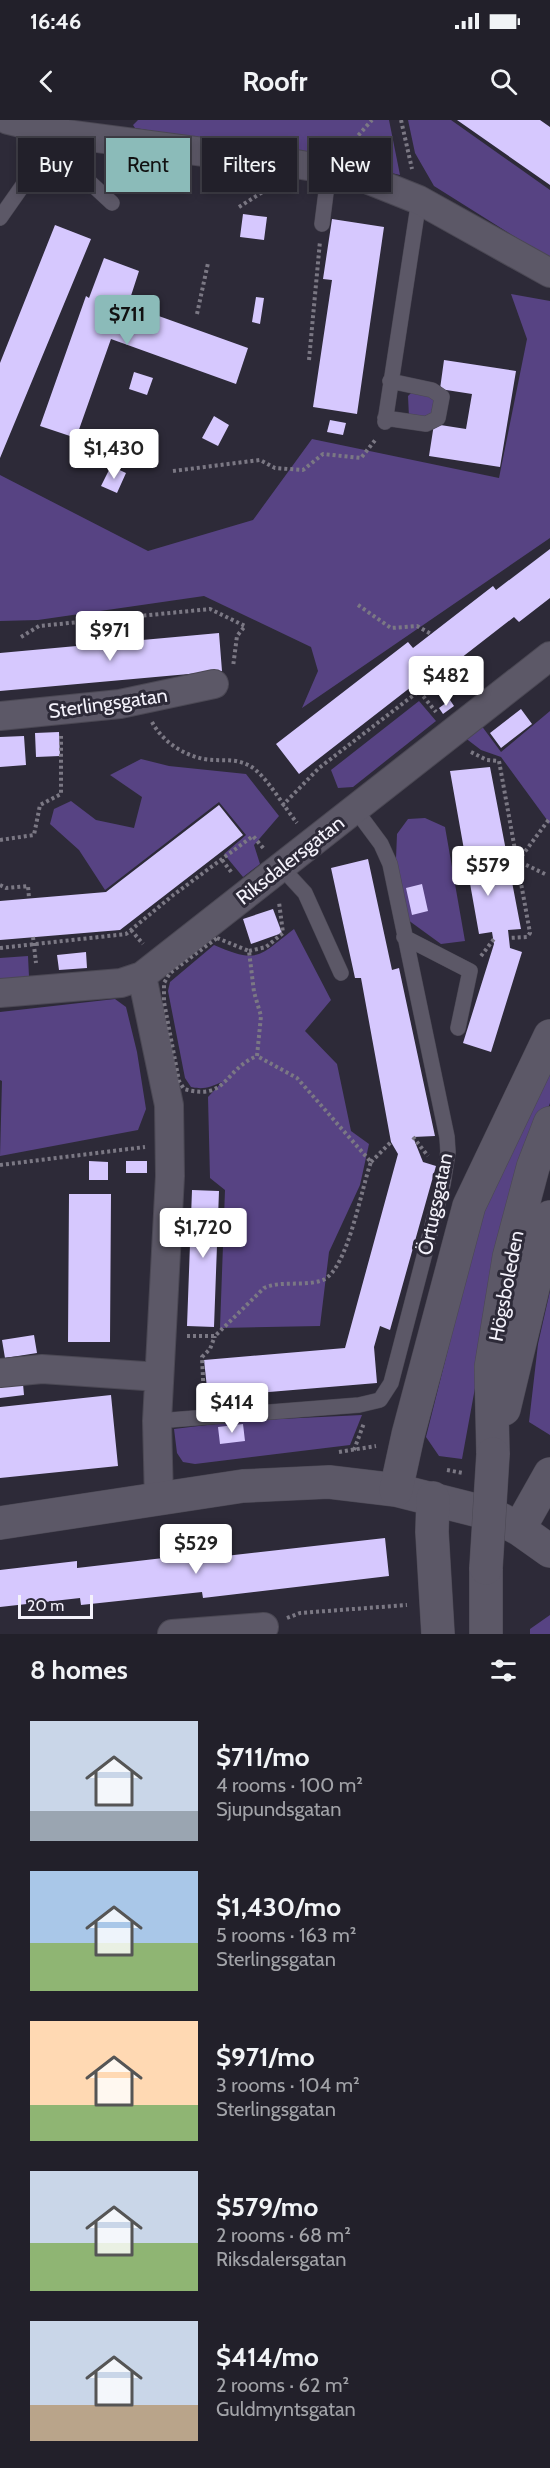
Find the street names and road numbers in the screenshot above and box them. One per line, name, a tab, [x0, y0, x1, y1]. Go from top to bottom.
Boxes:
street label: Sterlingsgatan	[47, 683, 169, 723]
street label: Riksdalersgatan	[231, 810, 349, 910]
street label: Örtugsgatan	[412, 1151, 458, 1257]
street label: Högsboleden	[483, 1228, 529, 1344]

